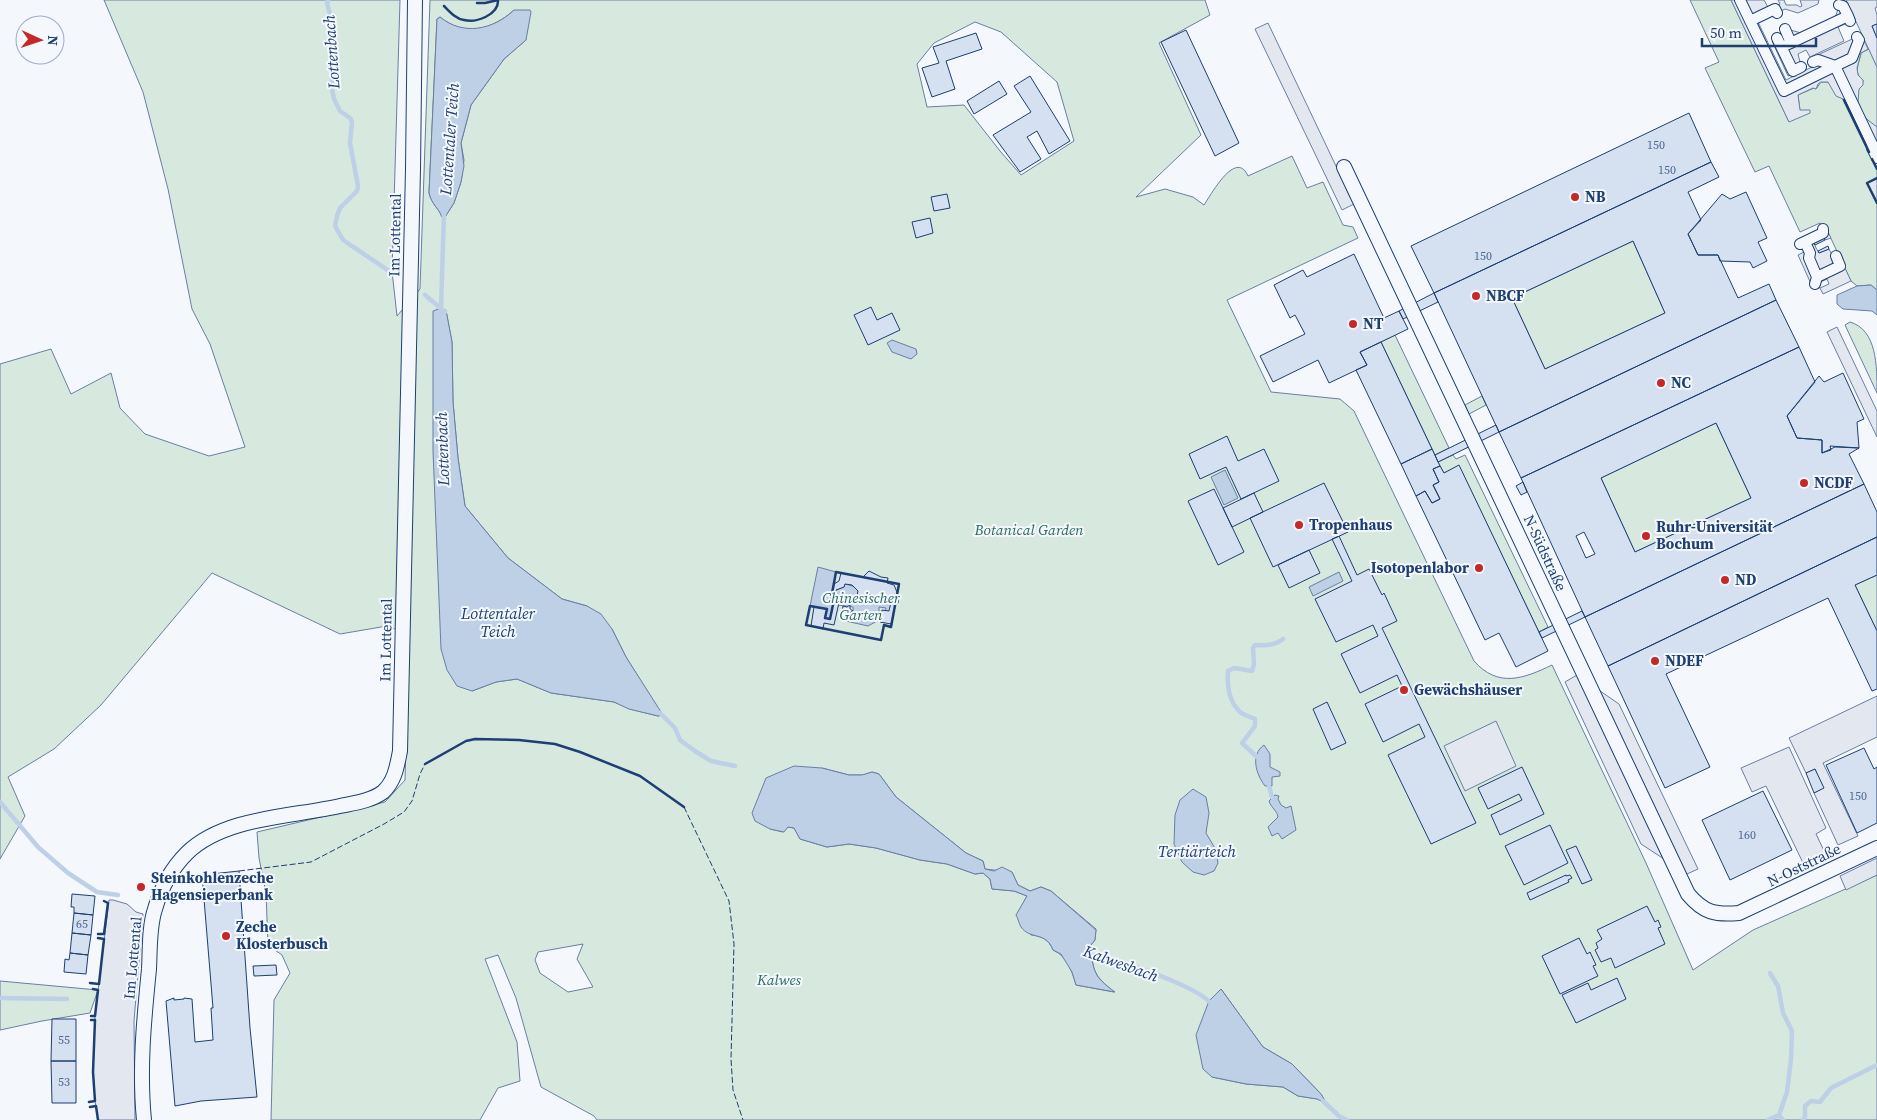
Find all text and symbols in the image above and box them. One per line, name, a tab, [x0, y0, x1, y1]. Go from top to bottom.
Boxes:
water label: Lottenbach	[317, 14, 345, 91]
north arrow	[15, 15, 65, 65]
scale bar	[1702, 15, 1816, 47]
text: 50 m	[1710, 22, 1742, 43]
text: N	[43, 35, 63, 46]
water label: Lottentaler Teich	[434, 82, 464, 197]
house number: 150	[1647, 137, 1665, 153]
house number: 150	[1658, 162, 1676, 178]
place label: NB	[1585, 186, 1606, 207]
marker: NB	[1569, 191, 1581, 203]
street label: Im Lottental	[383, 193, 406, 277]
house number: 150	[1474, 248, 1492, 264]
place label: NBCF	[1486, 285, 1525, 306]
marker: NBCF	[1470, 290, 1482, 302]
place label: NT	[1363, 313, 1384, 334]
marker: NT	[1347, 318, 1359, 330]
place label: NC	[1671, 372, 1691, 393]
marker: NC	[1655, 377, 1667, 389]
water label: Lottenbach	[430, 411, 454, 487]
place label: NCDF	[1814, 472, 1853, 493]
marker: NCDF	[1798, 477, 1810, 489]
street label: N-Südstraße	[1519, 511, 1572, 595]
place label: Tropenhaus	[1309, 514, 1392, 535]
place label: Ruhr-Universität Bochum	[1656, 516, 1773, 554]
park label: Botanical Garden	[973, 519, 1084, 540]
marker: Tropenhaus	[1293, 519, 1305, 531]
marker: Ruhr-Universität Bochum	[1640, 530, 1652, 542]
place label: Isotopenlabor	[1371, 557, 1469, 578]
marker: Isotopenlabor	[1473, 562, 1485, 574]
place label: ND	[1735, 569, 1757, 590]
marker: ND	[1719, 574, 1731, 586]
park label: Chinesischer Garten	[822, 587, 901, 625]
street label: Im Lottental	[374, 598, 397, 682]
water label: Lottentaler Teich	[460, 602, 536, 642]
place label: NDEF	[1665, 650, 1704, 671]
marker: NDEF	[1649, 655, 1661, 667]
place label: Gewächshäuser	[1414, 679, 1522, 700]
marker: Gewächshäuser	[1398, 684, 1410, 696]
house number: 150	[1849, 788, 1867, 804]
house number: 160	[1738, 827, 1756, 843]
street label: N-Oststraße	[1763, 838, 1844, 891]
water label: Tertiärteich	[1158, 840, 1236, 862]
place label: Steinkohlenzeche Hagensieperbank	[151, 867, 274, 905]
marker: Steinkohlenzeche Hagensieperbank	[135, 881, 147, 893]
street label: Im Lottental	[118, 915, 147, 1000]
house number: 65	[76, 916, 88, 932]
place label: Zeche Klosterbusch	[236, 916, 328, 954]
marker: Zeche Klosterbusch	[220, 930, 232, 942]
water label: Kalwesbach	[1080, 939, 1162, 987]
park label: Kalwes	[756, 969, 802, 990]
house number: 55	[58, 1032, 70, 1048]
house number: 53	[58, 1074, 70, 1090]

